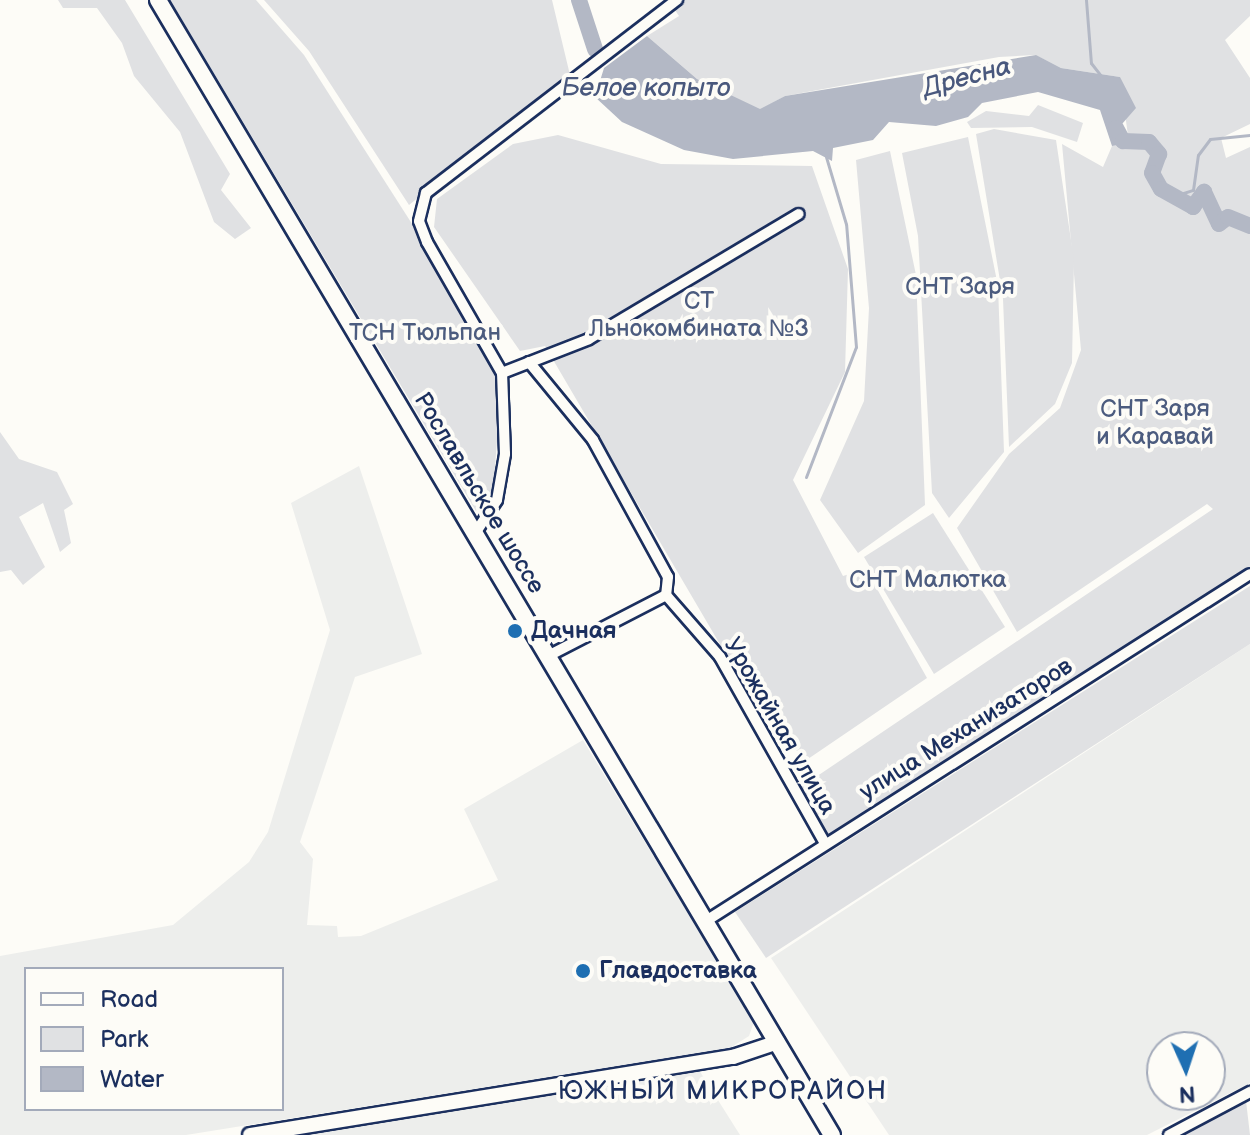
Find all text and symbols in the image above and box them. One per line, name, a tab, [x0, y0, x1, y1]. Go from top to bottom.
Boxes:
water label: Дресна	[919, 51, 1015, 105]
water label: Белое копыто	[561, 73, 731, 105]
park label: СНТ Заря	[905, 273, 1015, 301]
park label: СТ Льнокомбината №3	[589, 287, 809, 343]
park label: ТСН Тюльпан	[349, 319, 501, 347]
street label: Рославльское шоссе	[407, 387, 551, 599]
park label: СНТ Заря и Каравай	[1096, 395, 1214, 451]
park label: СНТ Малютка	[849, 566, 1007, 594]
place label: Дачная	[531, 617, 617, 645]
marker: Дачная	[506, 622, 524, 640]
street label: Урожайная улица	[718, 632, 842, 820]
street label: улица Механизаторов	[854, 652, 1078, 806]
place label: Главдоставка	[599, 957, 757, 985]
marker: Главдоставка	[574, 962, 592, 980]
legend	[24, 967, 284, 1111]
text: Road	[100, 985, 158, 1014]
text: Park	[100, 1025, 148, 1054]
north arrow	[1146, 1031, 1226, 1111]
text: Water	[100, 1065, 164, 1094]
district label: ЮЖНЫЙ МИКРОРАЙОН	[558, 1076, 888, 1108]
text: N	[1178, 1080, 1196, 1107]

